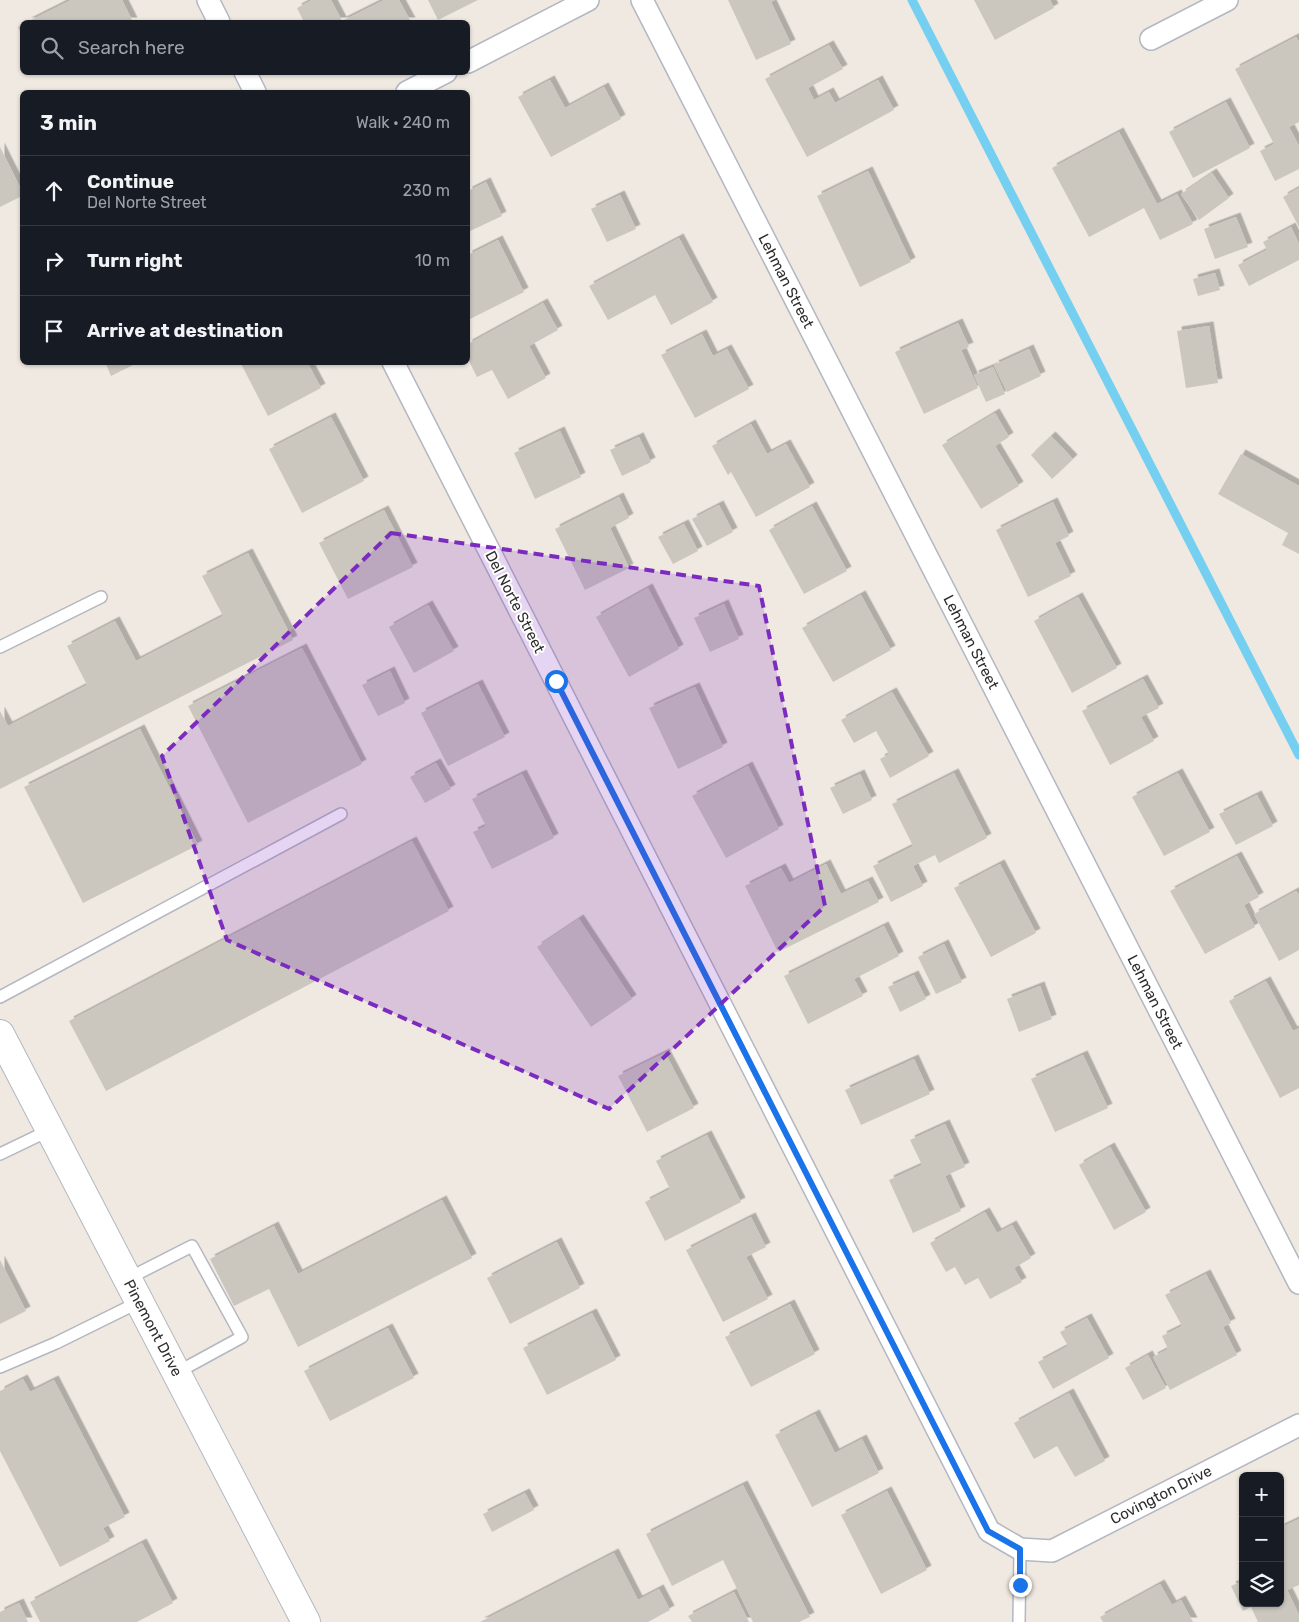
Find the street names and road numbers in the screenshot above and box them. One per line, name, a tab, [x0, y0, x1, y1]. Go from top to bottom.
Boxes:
street label: Lehman Street	[754, 231, 818, 331]
street label: Del Norte Street	[482, 548, 549, 656]
street label: Lehman Street	[939, 592, 1003, 692]
street label: Lehman Street	[1123, 952, 1187, 1052]
street label: Pinemont Drive	[120, 1276, 186, 1380]
street label: Covington Drive	[1107, 1462, 1215, 1528]

